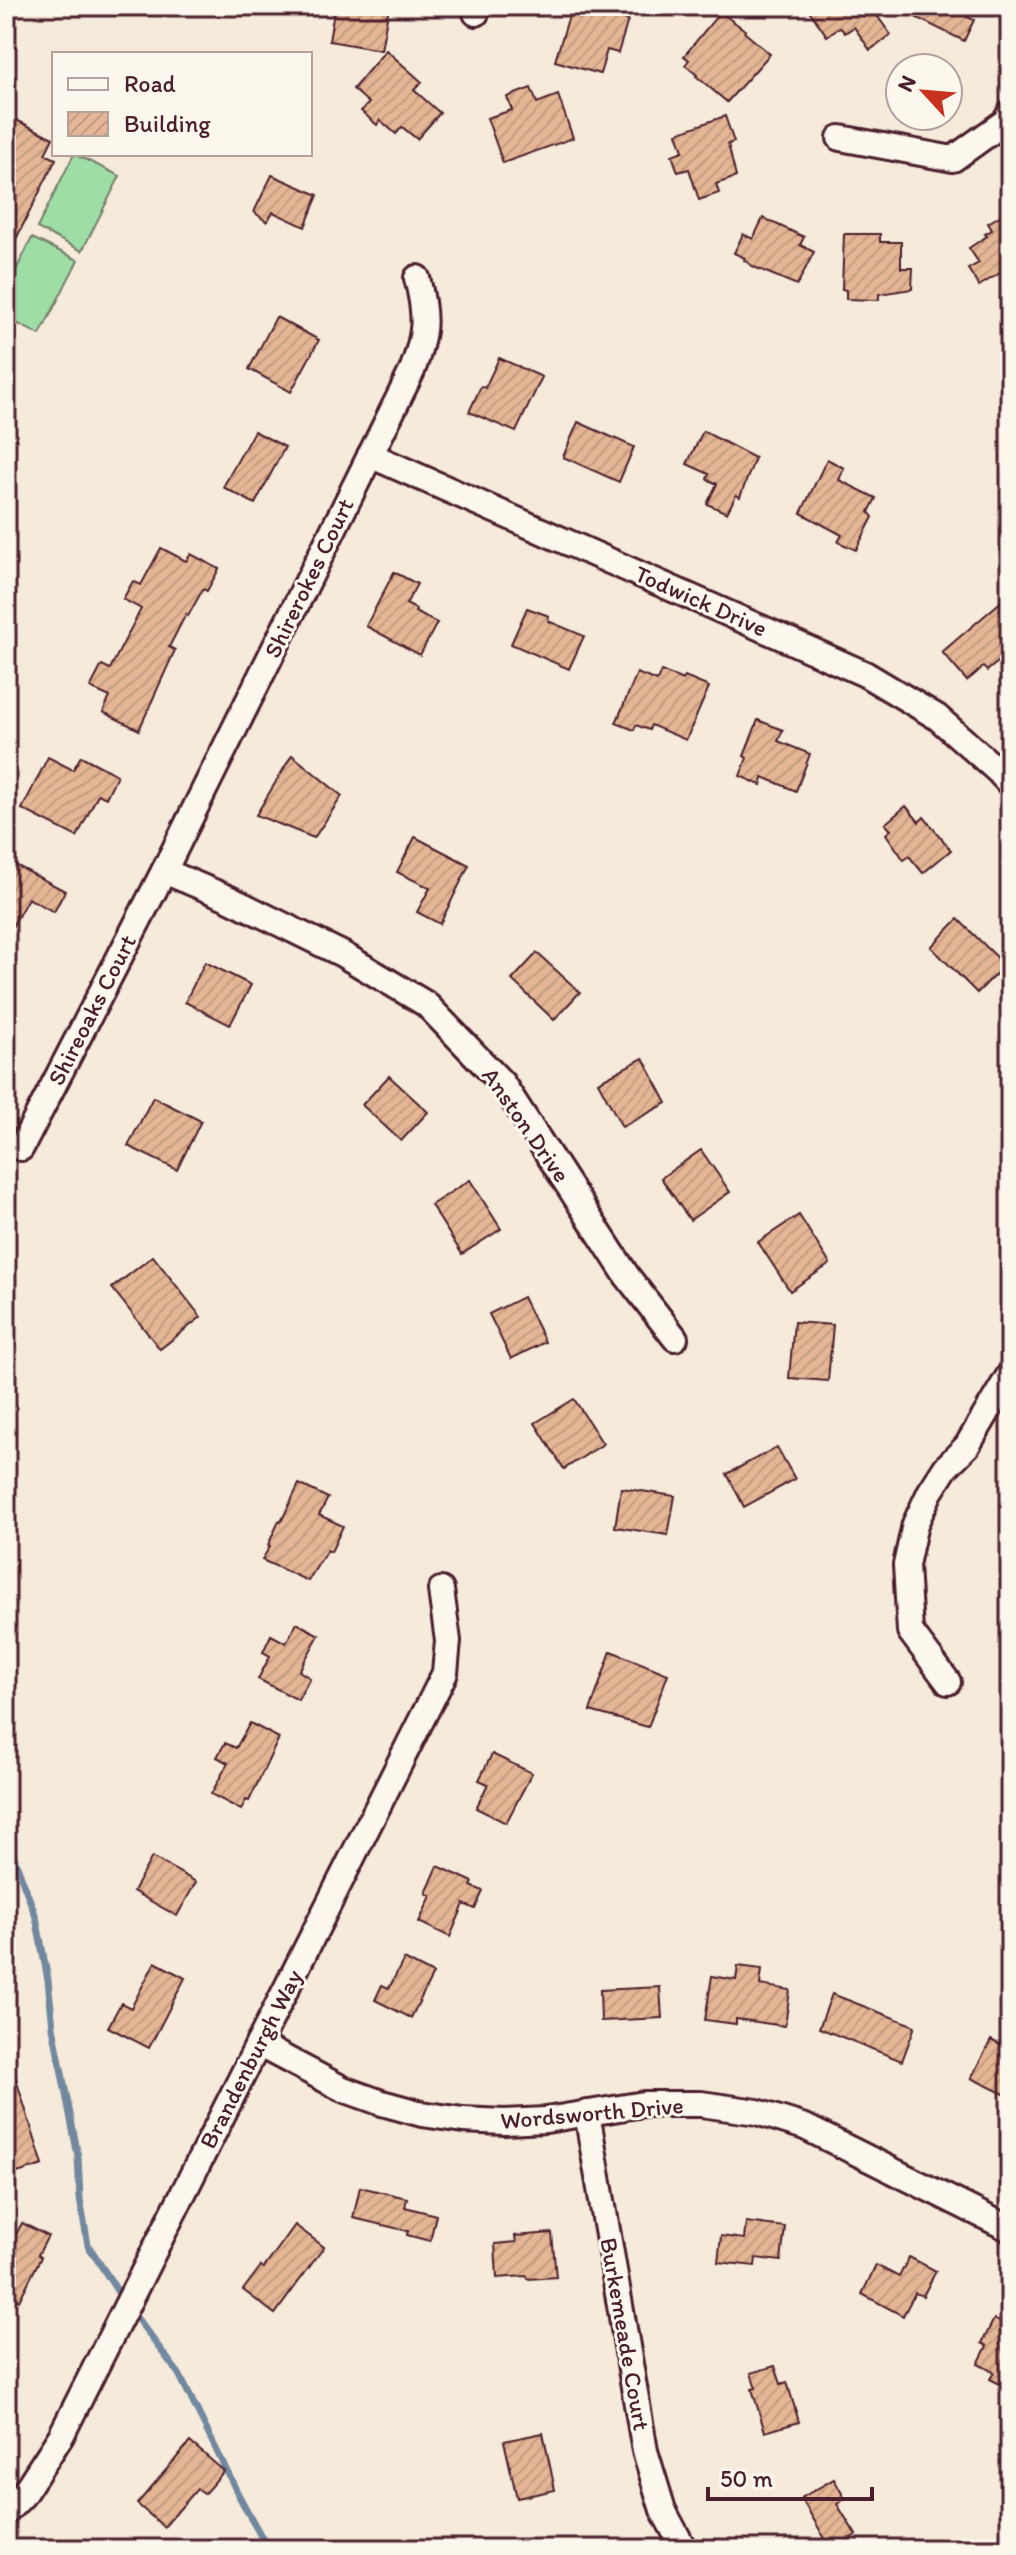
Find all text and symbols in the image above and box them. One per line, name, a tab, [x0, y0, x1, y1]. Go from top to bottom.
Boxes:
legend	[52, 52, 312, 156]
north arrow	[884, 52, 964, 132]
text: Road	[124, 69, 176, 98]
text: N	[891, 71, 922, 96]
text: Building	[124, 109, 211, 138]
street label: Shirerokes Court	[257, 493, 360, 662]
street label: Todwick Drive	[631, 558, 772, 643]
street label: Shireoaks Court	[41, 930, 142, 1090]
street label: Anston Drive	[476, 1062, 577, 1188]
street label: Brandenburgh Way	[193, 1964, 309, 2153]
street label: Wordsworth Drive	[499, 2090, 685, 2135]
street label: Burkemeade Court	[594, 2235, 657, 2433]
scale bar	[708, 2451, 872, 2501]
text: 50 m	[720, 2464, 773, 2493]

